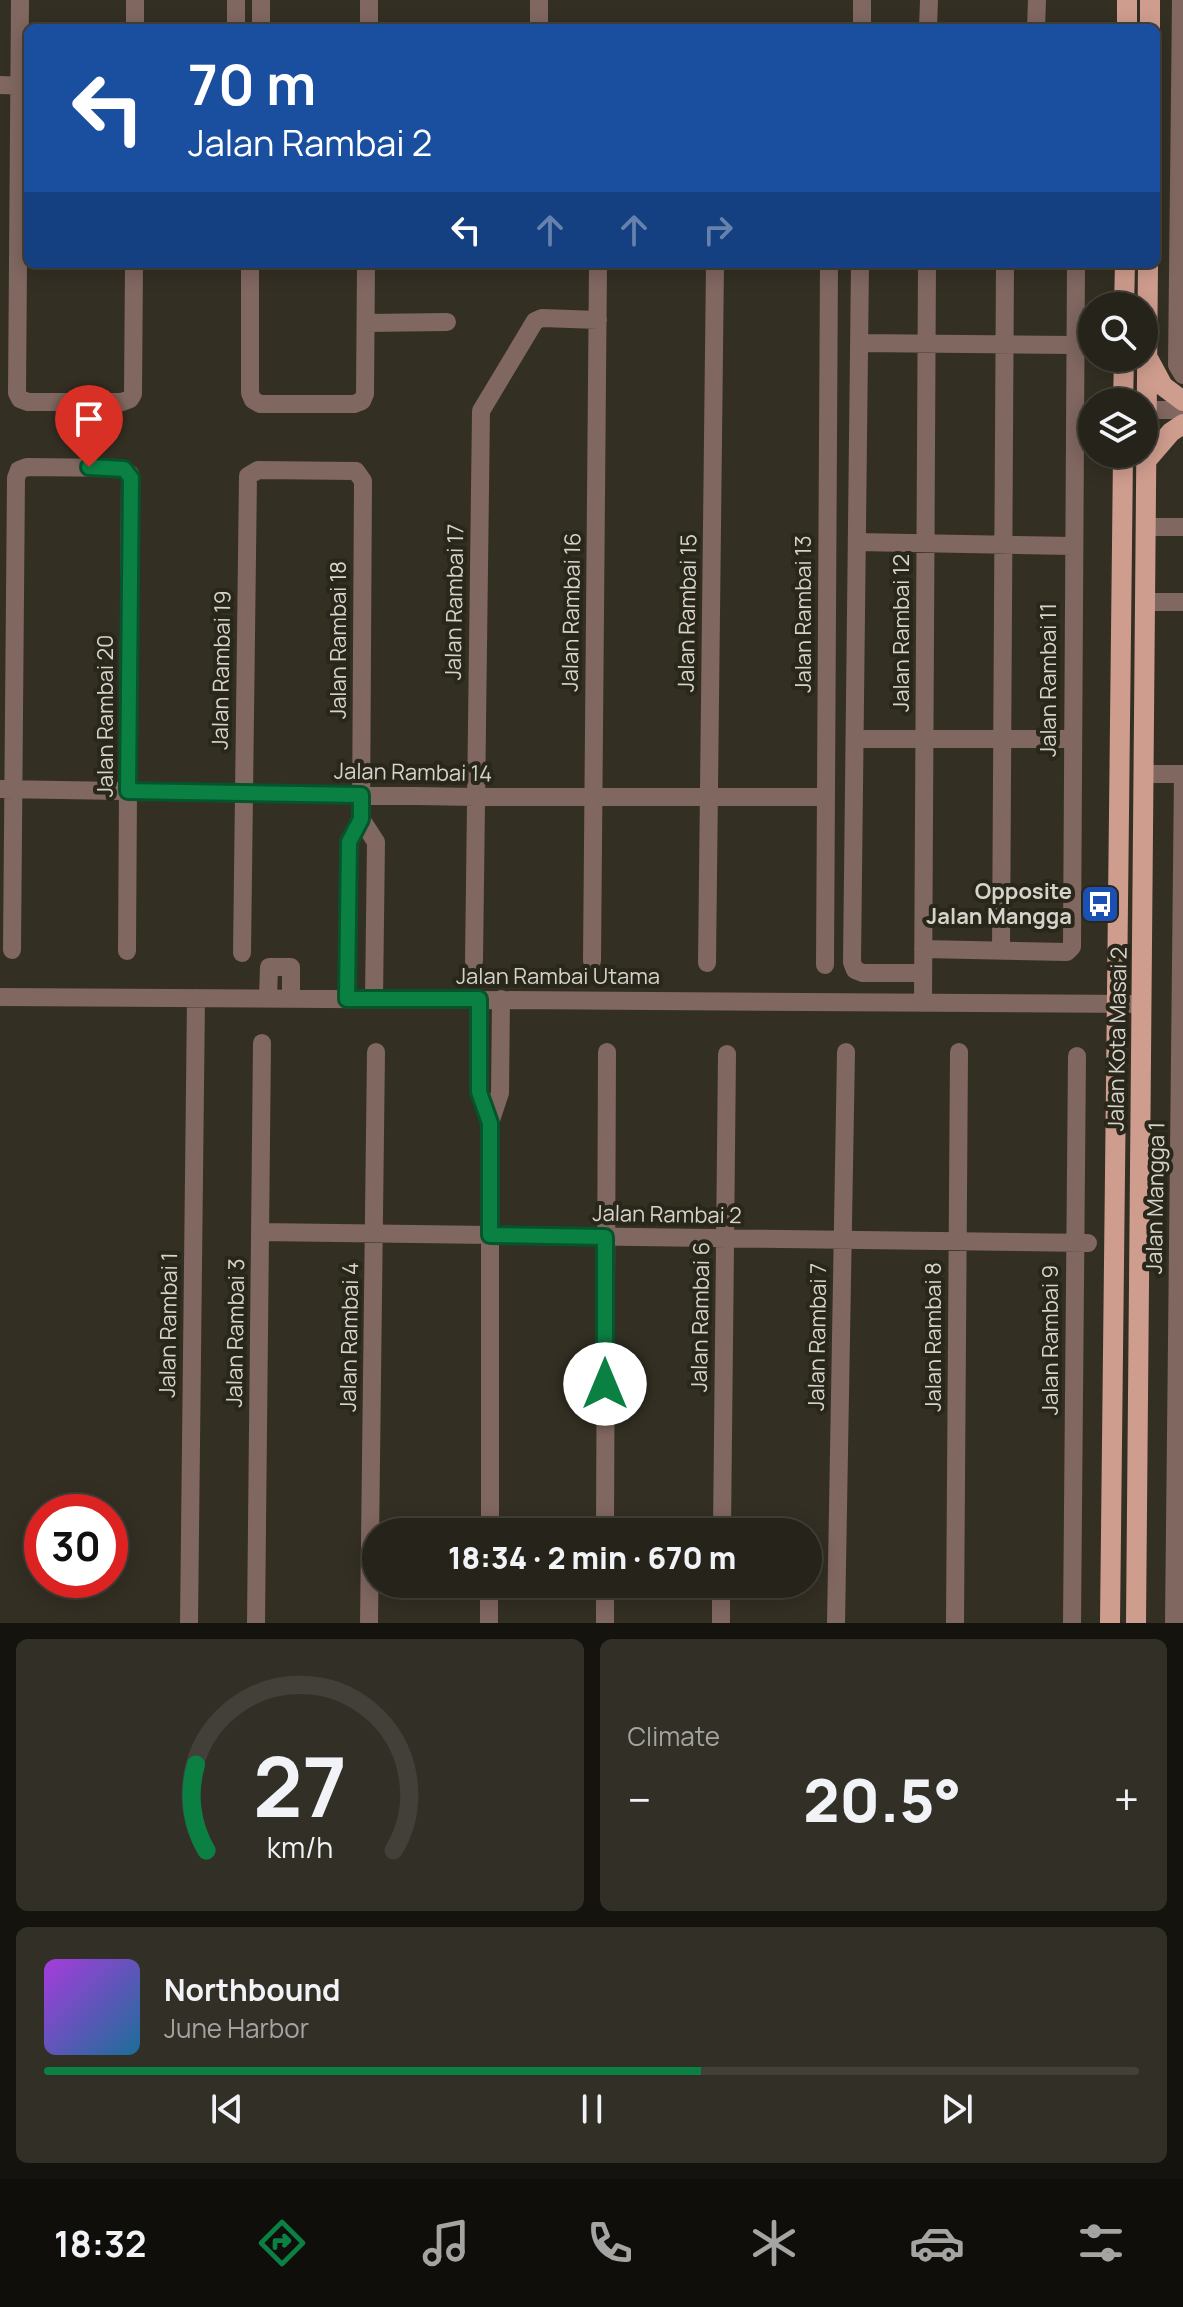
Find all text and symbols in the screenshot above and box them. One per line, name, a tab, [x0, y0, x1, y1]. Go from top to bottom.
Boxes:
text: 70 m	[188, 45, 316, 122]
icon: left	[56, 56, 160, 160]
text: Jalan Rambai 2	[188, 118, 432, 167]
icon: left	[444, 208, 488, 252]
icon: ahead	[528, 208, 572, 252]
icon: ahead	[612, 208, 656, 252]
icon: right	[696, 208, 740, 252]
map controls	[1078, 292, 1158, 468]
button: search	[1078, 292, 1158, 372]
pin	[55, 385, 123, 467]
button: layers	[1078, 388, 1158, 468]
icon: arrive	[67, 397, 111, 441]
street label: Jalan Rambai 17	[438, 524, 470, 680]
street label: Jalan Rambai 16	[555, 532, 587, 692]
street label: Jalan Rambai 15	[671, 534, 703, 692]
street label: Jalan Rambai 13	[788, 535, 818, 693]
street label: Jalan Rambai 12	[886, 554, 916, 712]
street label: Jalan Rambai 18	[323, 561, 353, 719]
street label: Jalan Rambai 19	[205, 590, 237, 750]
street label: Jalan Rambai 11	[1033, 603, 1063, 757]
street label: Jalan Rambai 20	[90, 635, 120, 797]
street label: Jalan Rambai 14	[334, 756, 492, 788]
place label: Opposite Jalan Mangga	[926, 876, 1072, 931]
bus stop icon: Opposite Jalan Mangga	[1079, 883, 1121, 925]
street label: Jalan Kota Masai 2	[1100, 947, 1134, 1131]
street label: Jalan Rambai Utama	[456, 961, 660, 991]
street label: Jalan Mangga 1	[1139, 1122, 1171, 1274]
street label: Jalan Rambai 2	[592, 1198, 742, 1230]
street label: Jalan Rambai 6	[684, 1242, 716, 1392]
street label: Jalan Rambai 1	[152, 1252, 184, 1398]
street label: Jalan Rambai 3	[219, 1258, 251, 1408]
street label: Jalan Rambai 4	[333, 1262, 365, 1412]
street label: Jalan Rambai 8	[918, 1262, 948, 1412]
street label: Jalan Rambai 7	[801, 1263, 833, 1411]
street label: Jalan Rambai 9	[1035, 1265, 1065, 1415]
position arrow	[563, 1342, 647, 1426]
speed limit sign: 30	[24, 1494, 128, 1598]
text: 18:34 · 2 min · 670 m	[448, 1537, 736, 1578]
text: Climate	[628, 1718, 720, 1754]
text: 27	[253, 1728, 347, 1842]
text: 20.5°	[803, 1758, 962, 1840]
text: −	[628, 1769, 651, 1829]
text: +	[1114, 1769, 1139, 1829]
text: km/h	[267, 1828, 333, 1867]
text: Northbound	[164, 1969, 341, 2010]
text: June Harbor	[164, 2010, 309, 2046]
icon: previous	[205, 2087, 249, 2131]
icon: pause	[570, 2087, 614, 2131]
icon: next	[935, 2087, 979, 2131]
icon: directions	[254, 2215, 310, 2271]
icon: music	[418, 2215, 474, 2271]
icon: phone	[582, 2215, 638, 2271]
icon: climate	[746, 2215, 802, 2271]
icon: car	[909, 2215, 965, 2271]
icon: filters	[1073, 2215, 1129, 2271]
text: 18:32	[54, 2219, 146, 2268]

